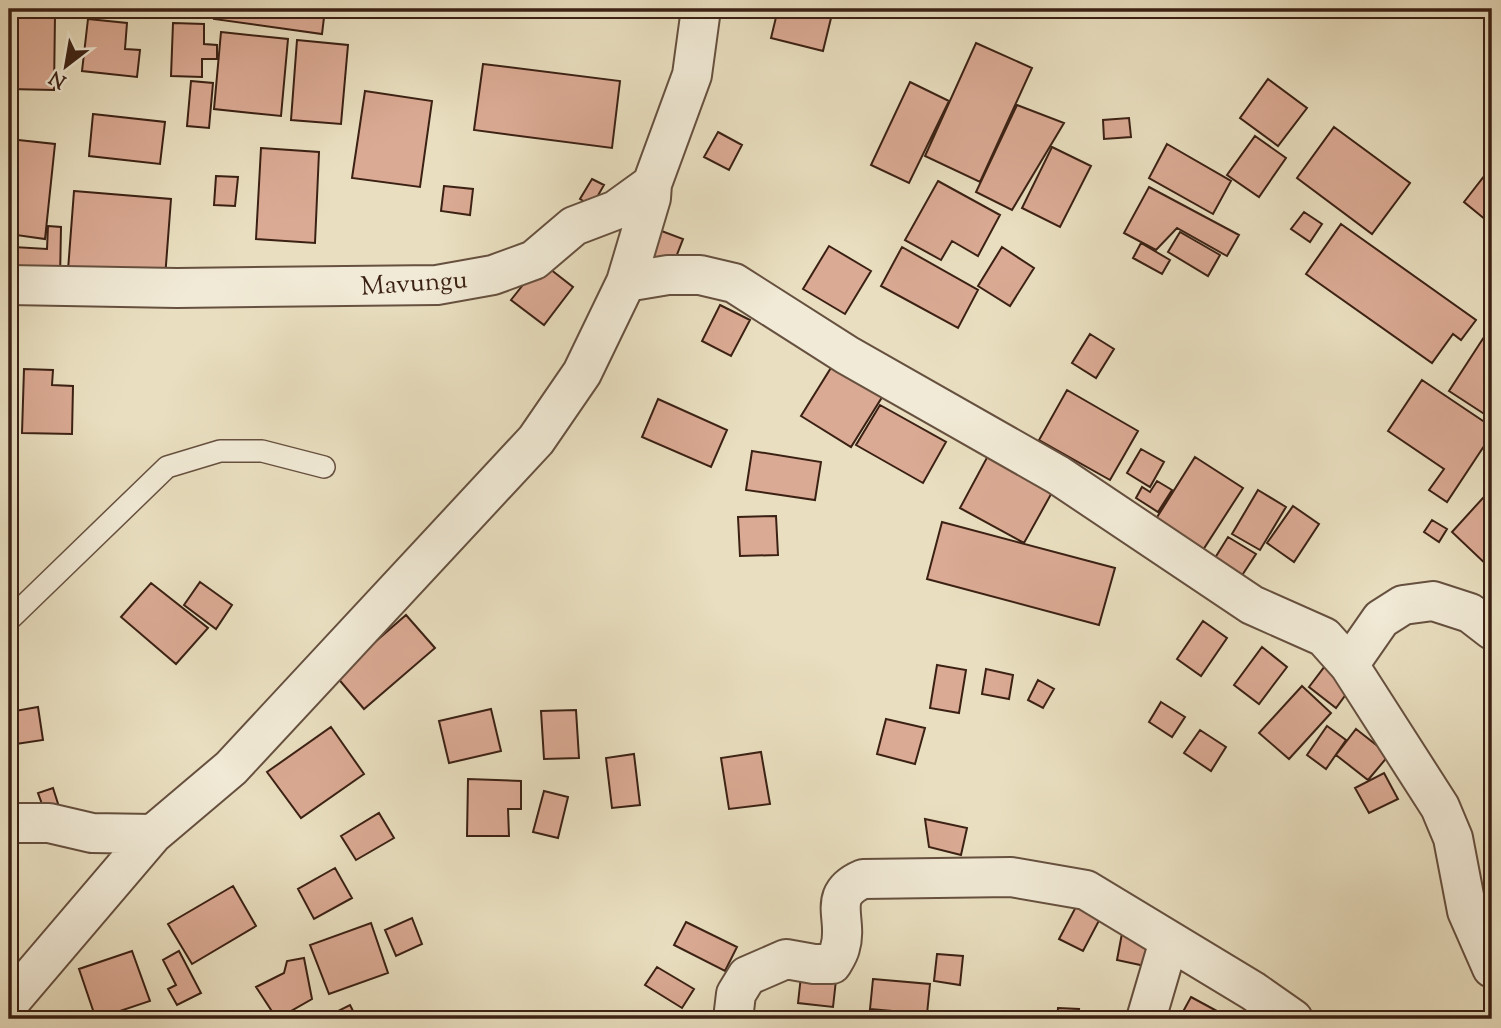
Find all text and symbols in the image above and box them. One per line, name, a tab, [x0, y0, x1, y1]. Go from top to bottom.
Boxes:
north arrow	[32, 32, 102, 102]
text: N	[45, 63, 72, 94]
street label: Mavungu	[360, 262, 469, 307]

